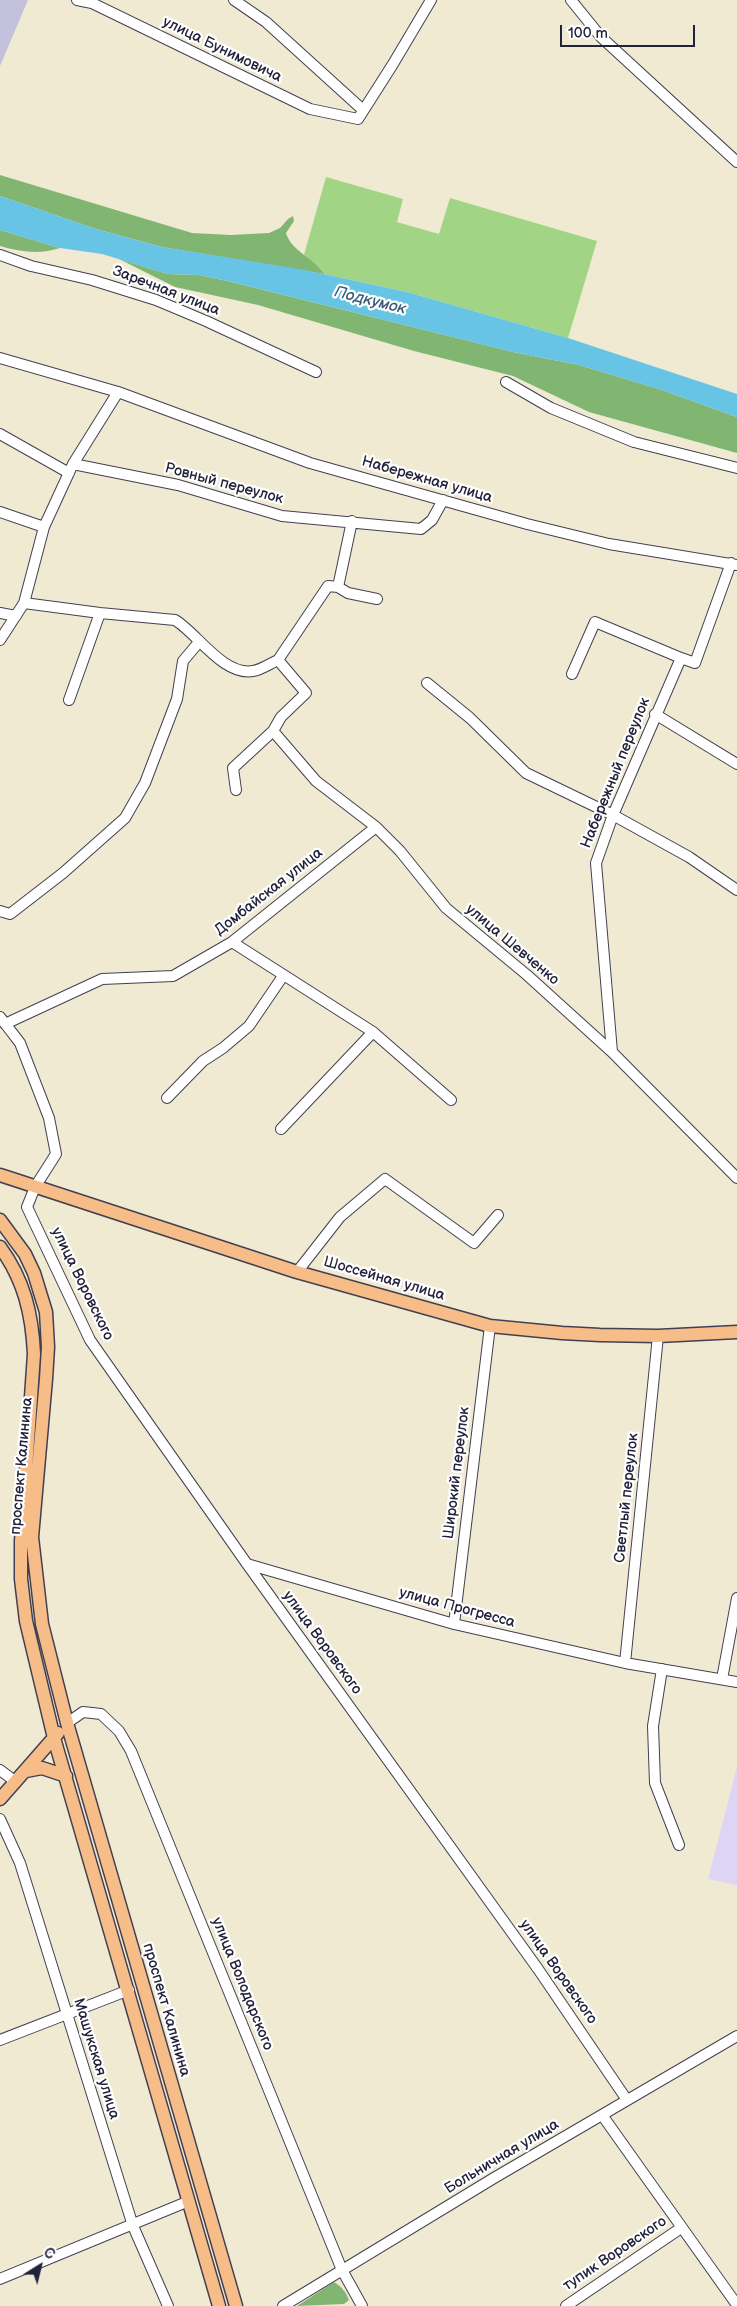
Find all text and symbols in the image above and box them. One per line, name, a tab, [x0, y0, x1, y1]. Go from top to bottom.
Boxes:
street label: улица Бунимовича	[160, 13, 284, 87]
scale bar	[562, 15, 697, 47]
text: 100 m	[568, 24, 608, 43]
street label: Заречная улица	[110, 262, 222, 320]
water label: Подкумок	[332, 283, 408, 319]
street label: Набережная улица	[360, 453, 494, 507]
street label: Ровный переулок	[163, 459, 285, 509]
street label: Набережный переулок	[578, 695, 654, 851]
street label: Домбайская улица	[212, 844, 326, 940]
street label: улица Шевченко	[462, 901, 562, 989]
street label: улица Воровского	[47, 1225, 117, 1343]
street label: Шоссейная улица	[321, 1253, 447, 1305]
street label: проспект Калинина	[7, 1396, 37, 1536]
street label: Широкий переулок	[440, 1406, 474, 1540]
street label: Светлый переулок	[611, 1432, 643, 1564]
street label: улица Прогресса	[397, 1584, 517, 1632]
street label: улица Воровского	[278, 1588, 366, 1698]
street label: улица Володарского	[207, 1915, 277, 2053]
street label: улица Воровского	[515, 1916, 601, 2028]
street label: проспект Калинина	[138, 1941, 194, 2079]
street label: Машукская улица	[69, 1996, 123, 2122]
street label: Больничная улица	[442, 2116, 562, 2198]
street label: тупик Воровского	[560, 2213, 670, 2295]
north arrow	[15, 2241, 65, 2291]
text: С	[40, 2244, 58, 2263]

